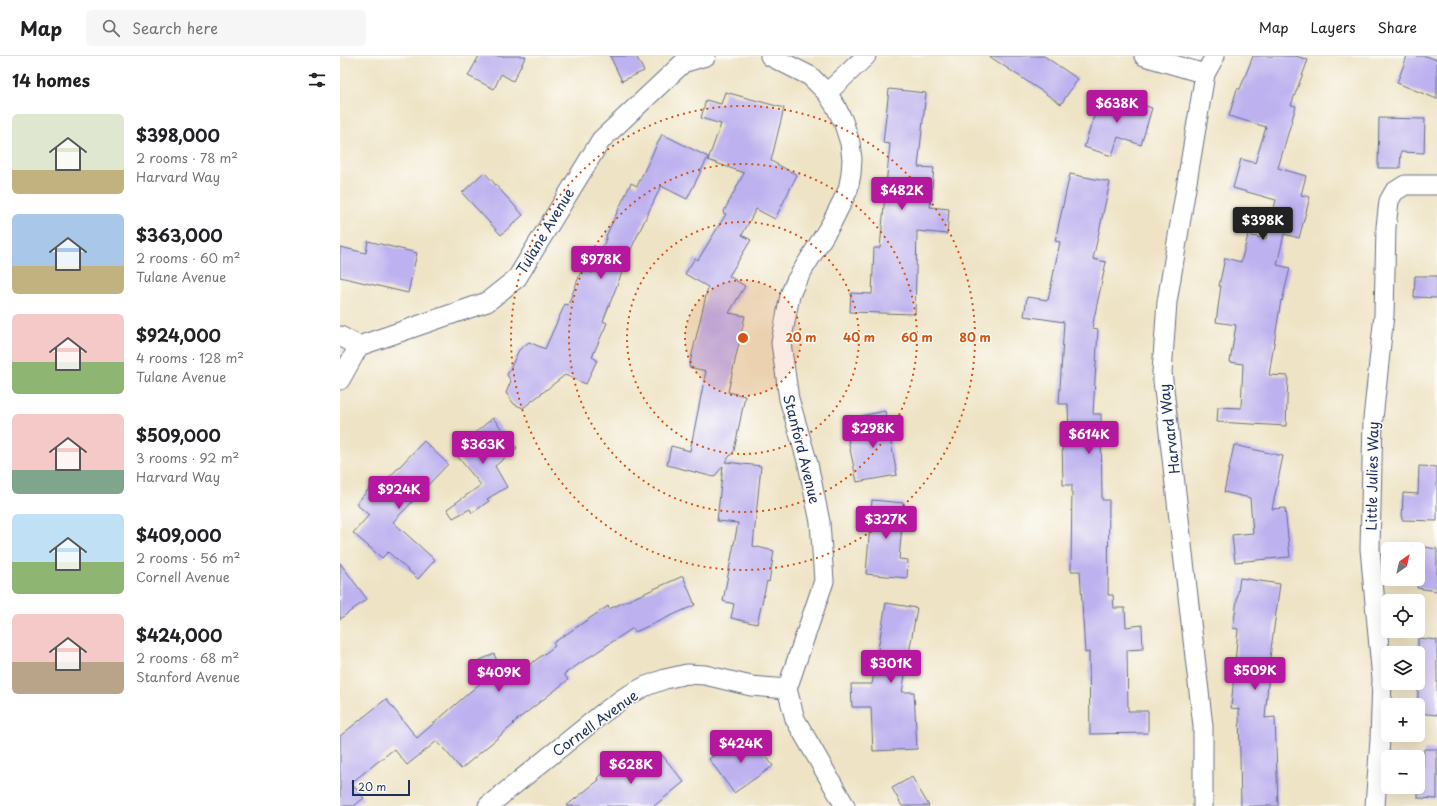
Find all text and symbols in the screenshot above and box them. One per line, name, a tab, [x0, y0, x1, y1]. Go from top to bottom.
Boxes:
search box	[86, 10, 366, 46]
text: Map	[20, 14, 62, 42]
text: Search here	[132, 16, 218, 39]
icon: search	[100, 17, 122, 39]
text: Map	[1259, 17, 1289, 38]
text: Layers	[1311, 17, 1356, 38]
text: Share	[1378, 17, 1417, 38]
text: 14 homes	[12, 67, 90, 93]
icon: filters	[306, 69, 328, 91]
pin: $638K	[1089, 90, 1145, 124]
text: $638K	[1096, 93, 1138, 112]
text: $398,000	[136, 122, 220, 148]
icon: home	[44, 130, 92, 178]
text: 2 rooms · 78 m²	[136, 148, 238, 167]
text: Harvard Way	[136, 167, 220, 186]
pin: $482K	[874, 177, 930, 211]
text: $482K	[880, 180, 924, 199]
street label: Tulane Avenue	[511, 184, 579, 278]
pin: $398K	[1235, 207, 1291, 241]
text: $398K	[1242, 210, 1284, 229]
text: $363,000	[136, 222, 223, 248]
icon: home	[44, 230, 92, 278]
pin: $978K	[573, 246, 629, 280]
text: 2 rooms · 60 m²	[136, 248, 241, 267]
text: $978K	[580, 249, 622, 268]
text: Tulane Avenue	[136, 267, 226, 286]
text: $924,000	[136, 322, 221, 348]
text: 20 m	[785, 328, 817, 346]
text: 40 m	[843, 328, 875, 346]
text: 60 m	[901, 328, 933, 346]
text: 80 m	[959, 328, 991, 346]
icon: home	[44, 330, 92, 378]
centre of rings	[736, 331, 750, 345]
text: 4 rooms · 128 m²	[136, 348, 244, 367]
text: Tulane Avenue	[136, 367, 226, 386]
street label: Harvard Way	[1153, 383, 1185, 475]
street label: Stanford Avenue	[778, 392, 826, 506]
pin: $298K	[845, 415, 901, 449]
text: $298K	[851, 418, 895, 437]
pin: $614K	[1061, 421, 1117, 455]
street label: Little Julies Way	[1361, 421, 1383, 531]
text: $509,000	[136, 422, 221, 448]
text: $614K	[1069, 424, 1109, 443]
icon: home	[44, 430, 92, 478]
pin: $363K	[455, 431, 511, 465]
text: $363K	[461, 434, 505, 453]
text: 3 rooms · 92 m²	[136, 448, 239, 467]
text: Harvard Way	[136, 467, 220, 486]
pin: $924K	[371, 476, 427, 510]
text: $924K	[377, 479, 421, 498]
pin: $327K	[858, 506, 914, 540]
text: $327K	[865, 509, 907, 528]
text: $409,000	[136, 522, 221, 548]
icon: home	[44, 530, 92, 578]
north arrow	[1381, 542, 1425, 586]
map controls	[1381, 542, 1425, 794]
text: 2 rooms · 56 m²	[136, 548, 240, 567]
text: Cornell Avenue	[136, 567, 230, 586]
button: locate	[1381, 594, 1425, 638]
text: $424,000	[136, 622, 222, 648]
icon: home	[44, 630, 92, 678]
button: layers	[1381, 646, 1425, 690]
text: 2 rooms · 68 m²	[136, 648, 239, 667]
pin: $301K	[863, 650, 919, 684]
text: $301K	[870, 653, 912, 672]
pin: $509K	[1227, 657, 1283, 691]
pin: $409K	[471, 659, 527, 693]
text: $509K	[1233, 660, 1277, 679]
text: $409K	[477, 662, 521, 681]
text: Stanford Avenue	[136, 667, 240, 686]
street label: Cornell Avenue	[548, 685, 642, 761]
button: +	[1381, 698, 1425, 742]
pin: $424K	[713, 730, 769, 764]
text: $424K	[719, 733, 763, 752]
button: −	[1381, 750, 1425, 794]
pin: $628K	[603, 751, 659, 785]
text: $628K	[609, 754, 653, 773]
scale bar	[352, 778, 410, 797]
text: 20 m	[358, 778, 386, 795]

